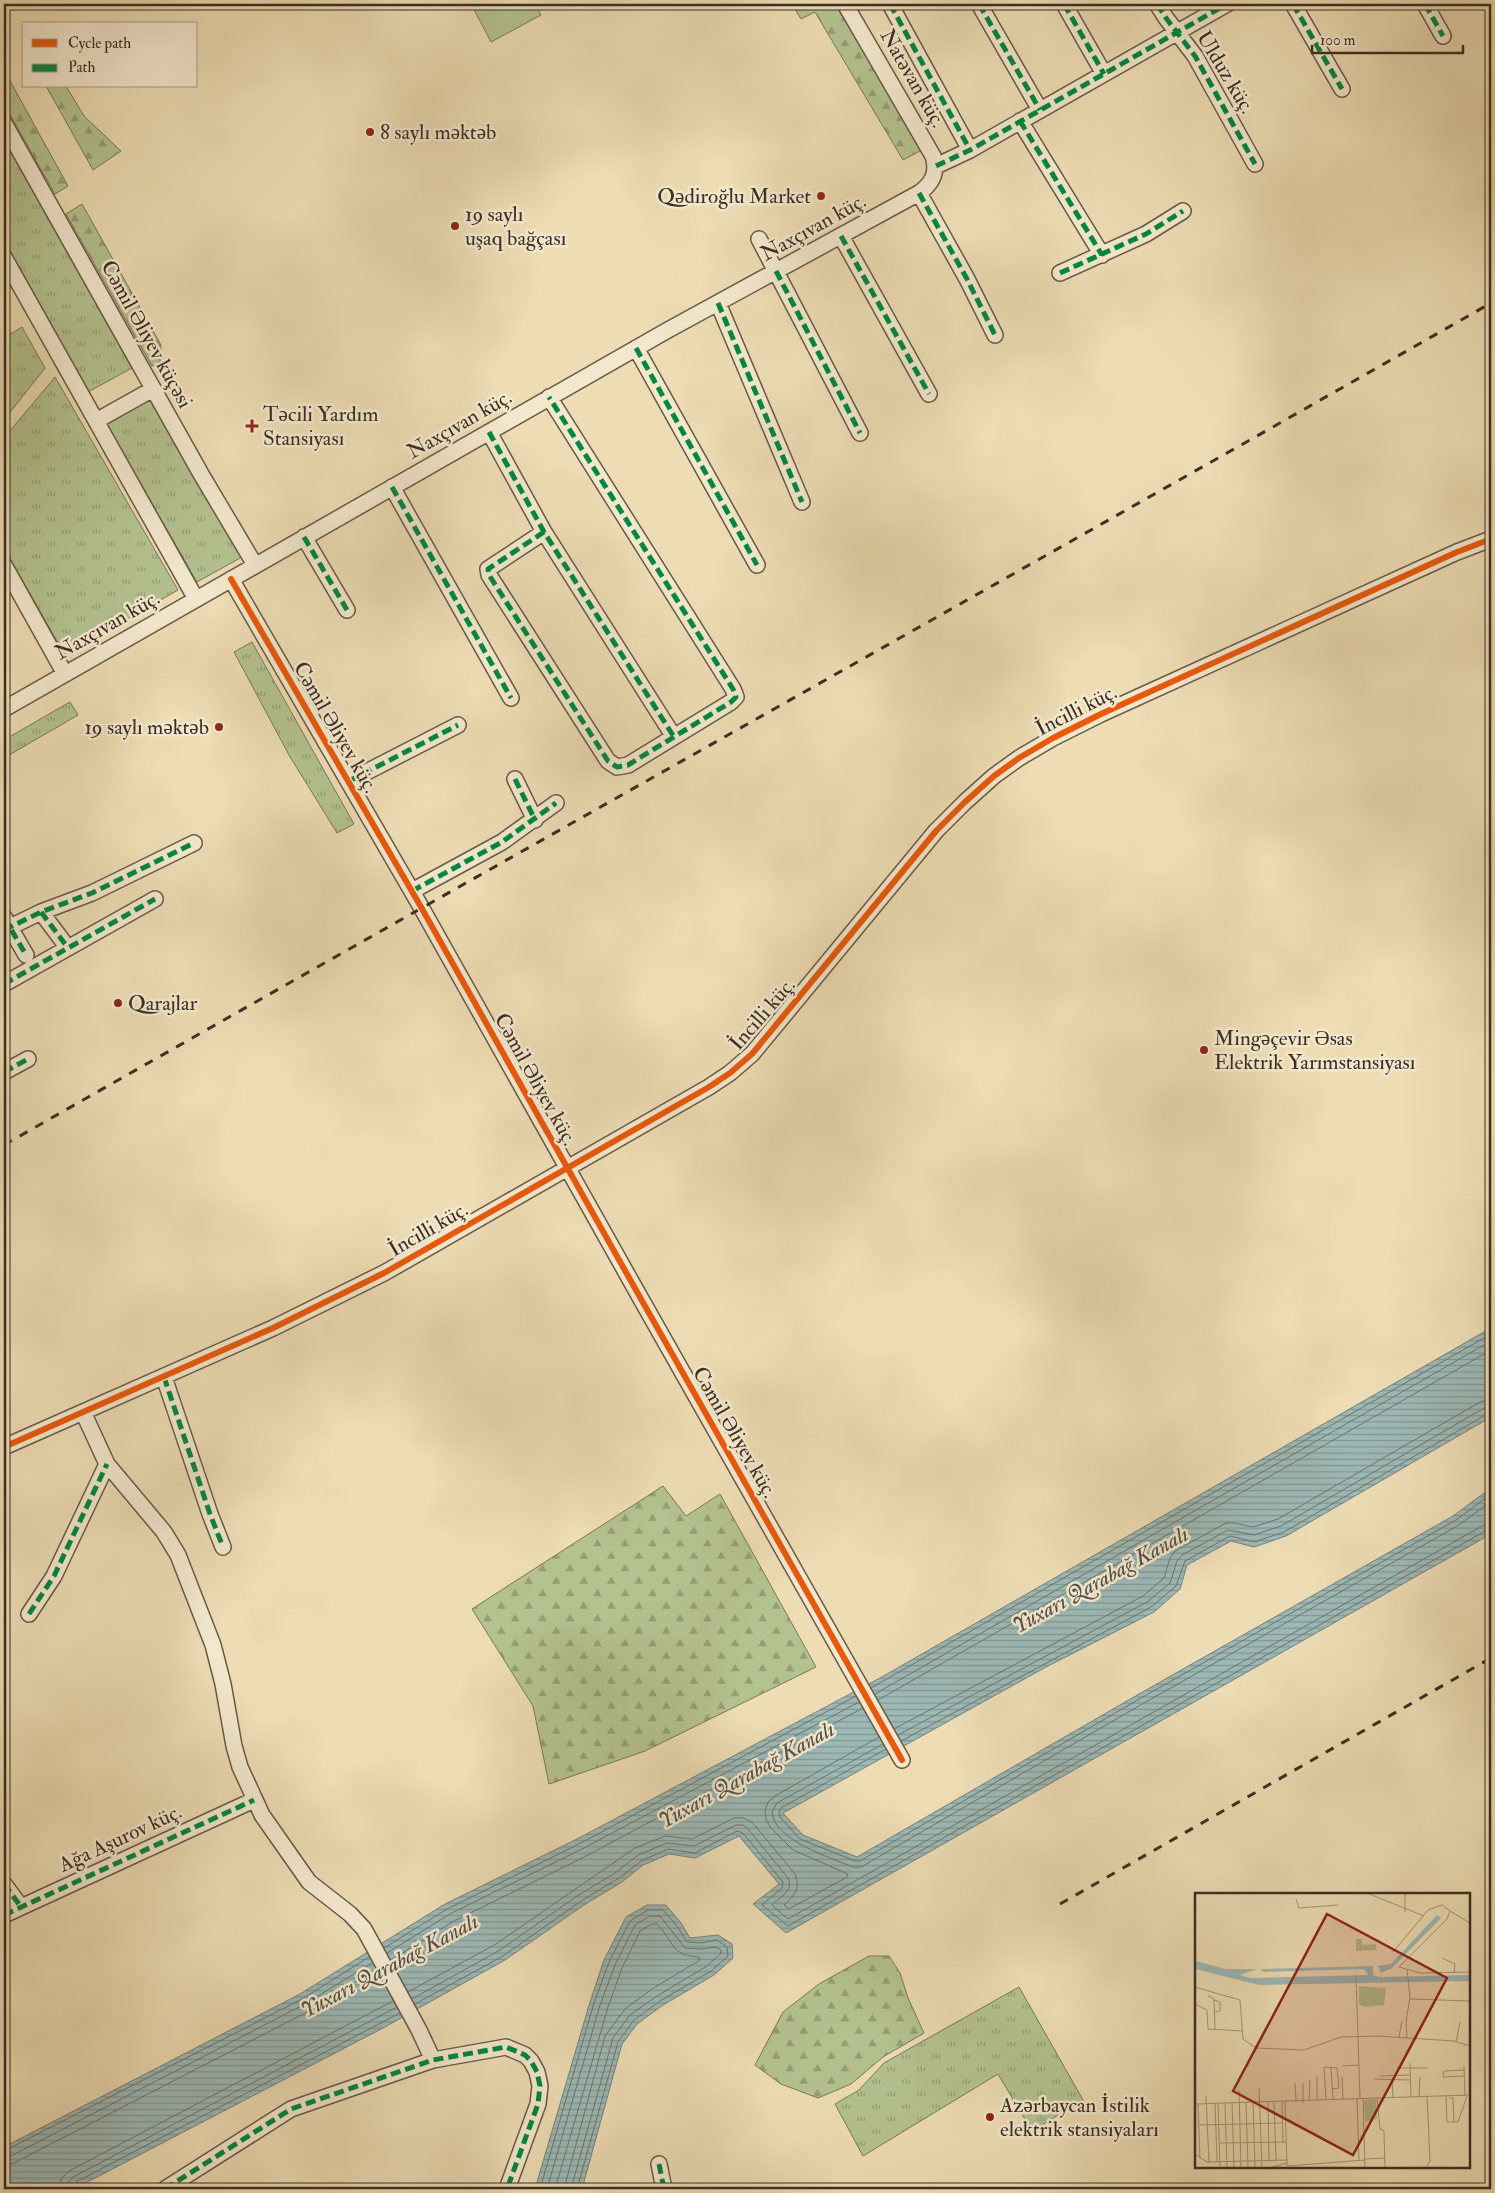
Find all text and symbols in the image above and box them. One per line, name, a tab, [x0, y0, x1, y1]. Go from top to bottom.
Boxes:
legend	[22, 22, 198, 88]
scale bar	[1312, 22, 1464, 54]
street label: Natəvan küç.	[874, 24, 952, 132]
street label: Ulduz küç.	[1190, 26, 1261, 119]
text: 100 m	[1320, 31, 1356, 50]
text: Cycle path	[68, 34, 131, 54]
text: Path	[68, 58, 95, 77]
place label: 8 saylı məktəb	[380, 119, 496, 146]
marker: 8 saylı məktəb	[364, 126, 376, 138]
place label: Qədiroğlu Market	[657, 183, 811, 210]
street label: Naxçıvan küç.	[756, 187, 871, 267]
marker: Qədiroğlu Market	[815, 190, 827, 202]
place label: 19 saylı uşaq bağçası	[465, 201, 567, 252]
marker: 19 saylı uşaq bağçası	[449, 220, 461, 232]
street label: Cəmil Əliyev küçəsi	[95, 255, 199, 413]
street label: Naxçıvan küç.	[402, 384, 516, 465]
place label: Təcili Yardım Stansiyası	[263, 401, 378, 452]
marker: Təcili Yardım Stansiyası	[245, 419, 259, 433]
street label: Naxçıvan küç.	[50, 585, 164, 666]
street label: Cəmil Əliyev küç.	[287, 657, 384, 798]
street label: İncilli küç.	[1031, 679, 1121, 742]
place label: 19 saylı məktəb	[84, 714, 209, 741]
marker: 19 saylı məktəb	[213, 721, 225, 733]
street label: İncilli küç.	[724, 972, 801, 1056]
place label: Qarajlar	[128, 990, 198, 1017]
marker: Qarajlar	[112, 997, 124, 1009]
street label: Cəmil Əliyev küç.	[488, 1008, 583, 1150]
place label: Mingəçevir Əsas Elektrik Yarımstansiyası	[1214, 1025, 1416, 1076]
marker: Mingəçevir Əsas Elektrik Yarımstansiyası	[1198, 1044, 1210, 1056]
street label: İncilli küç.	[384, 1196, 473, 1263]
street label: Cəmil Əliyev küç.	[686, 1362, 783, 1503]
water label: Yuxarı Qarabağ Kanalı	[1008, 1520, 1193, 1640]
water label: Yuxarı Qarabağ Kanalı	[654, 1715, 839, 1835]
street label: Ağa Aşurov küç.	[54, 1798, 186, 1879]
inset map	[1195, 1893, 1470, 2168]
water label: Yuxarı Qarabağ Kanalı	[296, 1907, 483, 2025]
place label: Azərbaycan İstilik elektrik stansiyaları	[999, 2092, 1159, 2143]
marker: Azərbaycan İstilik elektrik stansiyaları	[984, 2111, 996, 2123]

